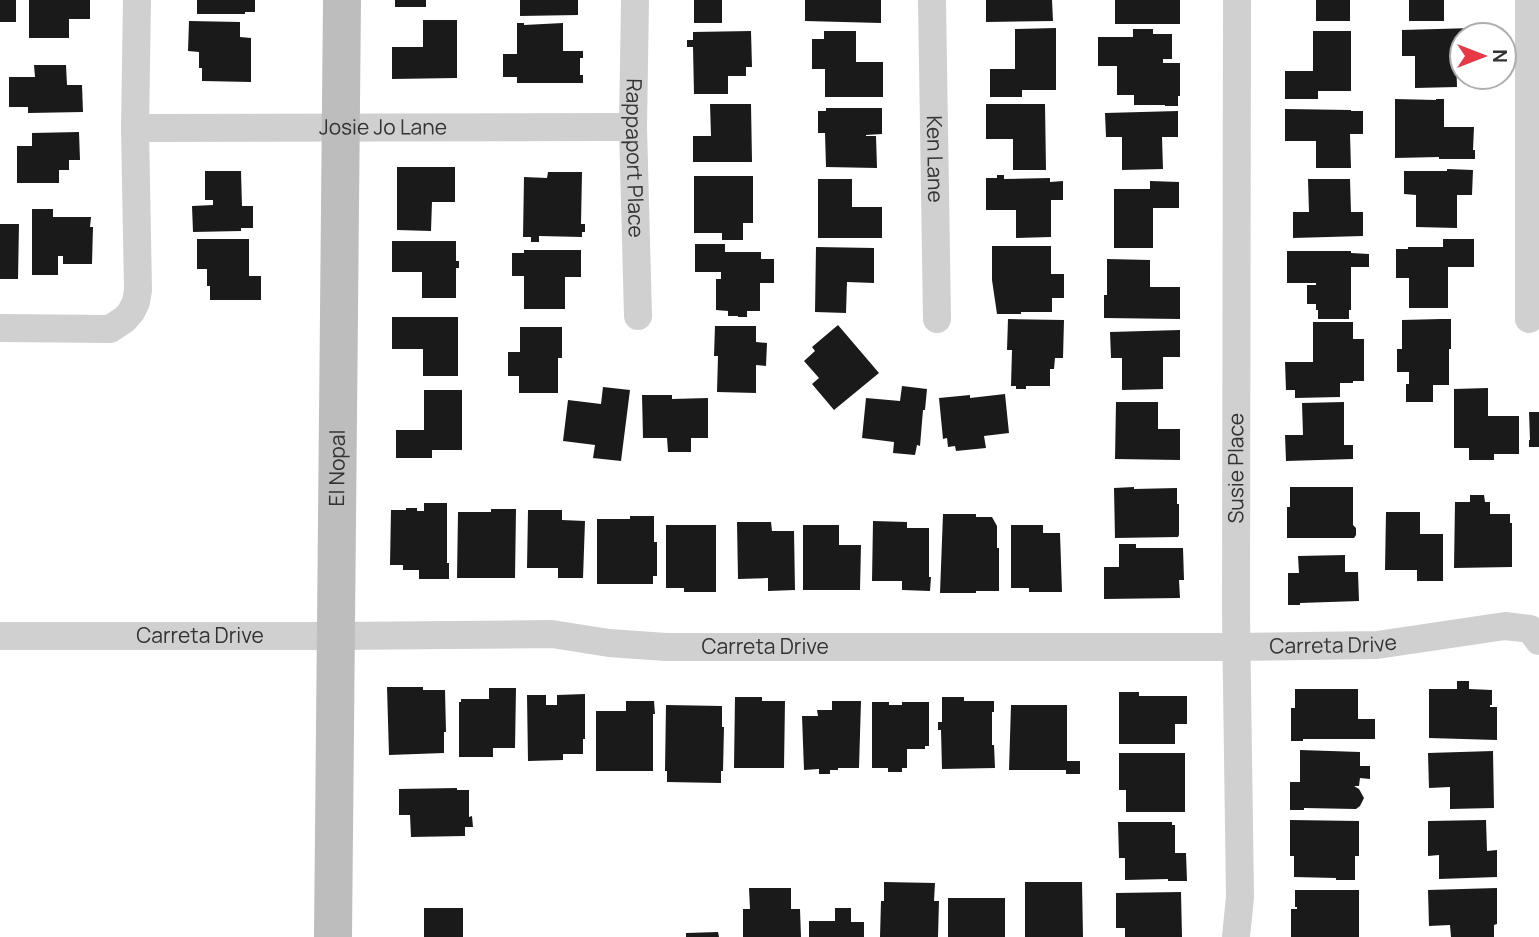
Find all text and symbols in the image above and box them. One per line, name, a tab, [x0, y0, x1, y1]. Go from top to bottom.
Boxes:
north arrow	[1448, 21, 1518, 91]
text: N	[1487, 49, 1513, 63]
street label: Rappaport Place	[620, 78, 651, 238]
street label: Josie Jo Lane	[319, 112, 447, 141]
street label: Ken Lane	[921, 115, 950, 203]
street label: Susie Place	[1221, 413, 1249, 524]
street label: El Nopal	[322, 429, 351, 507]
street label: Carreta Drive	[136, 621, 264, 649]
street label: Carreta Drive	[1269, 627, 1399, 660]
street label: Carreta Drive	[701, 632, 829, 660]

